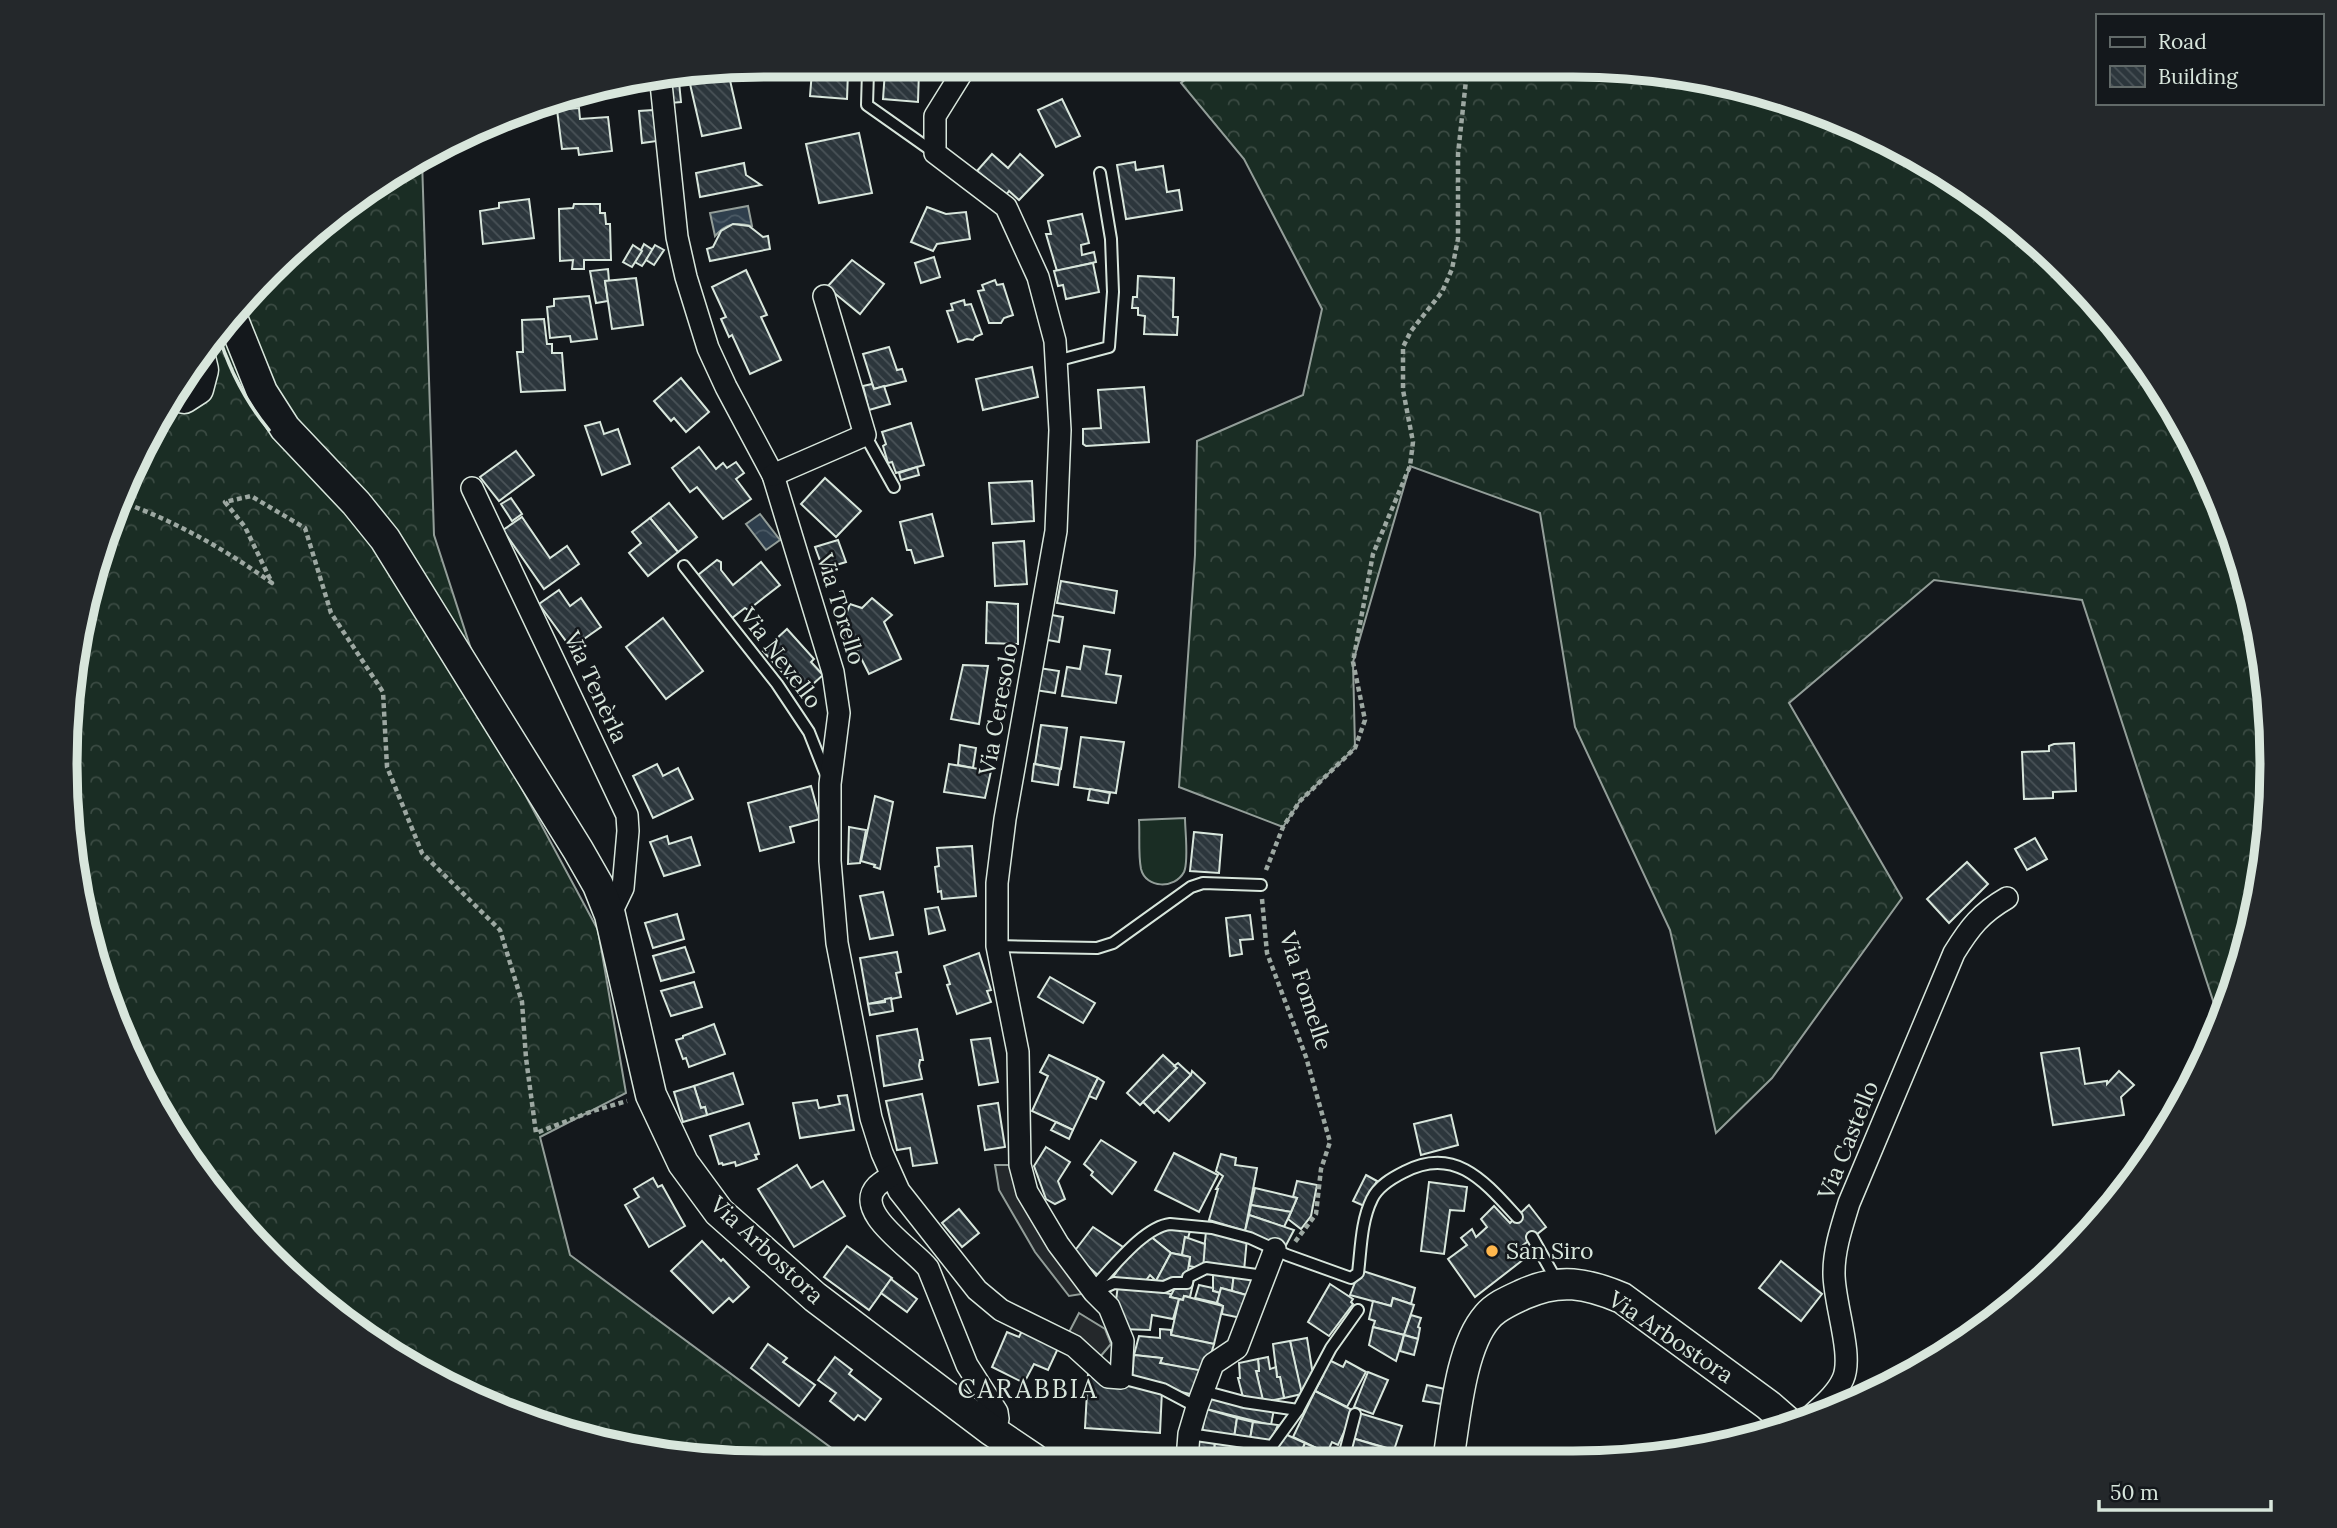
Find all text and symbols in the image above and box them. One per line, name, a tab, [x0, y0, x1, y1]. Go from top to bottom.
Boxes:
legend	[2096, 14, 2323, 105]
text: Road	[2158, 28, 2207, 55]
text: Building	[2158, 63, 2238, 90]
street label: Via Torello	[811, 549, 872, 668]
street label: Via Nevello	[734, 601, 829, 714]
street label: Via Tenèrla	[558, 626, 635, 747]
street label: Via Ceresolo	[971, 641, 1023, 778]
street label: Via Fomelle	[1273, 927, 1339, 1054]
street label: Via Castello	[1810, 1076, 1884, 1204]
street label: Via Arbostora	[704, 1189, 830, 1310]
place label: San Siro	[1506, 1236, 1594, 1265]
marker: San Siro	[1484, 1243, 1500, 1259]
street label: Via Arbostora	[1602, 1284, 1740, 1389]
district label: CARABBIA	[958, 1372, 1098, 1405]
scale bar	[2099, 1468, 2270, 1512]
text: 50 m	[2110, 1479, 2159, 1506]

